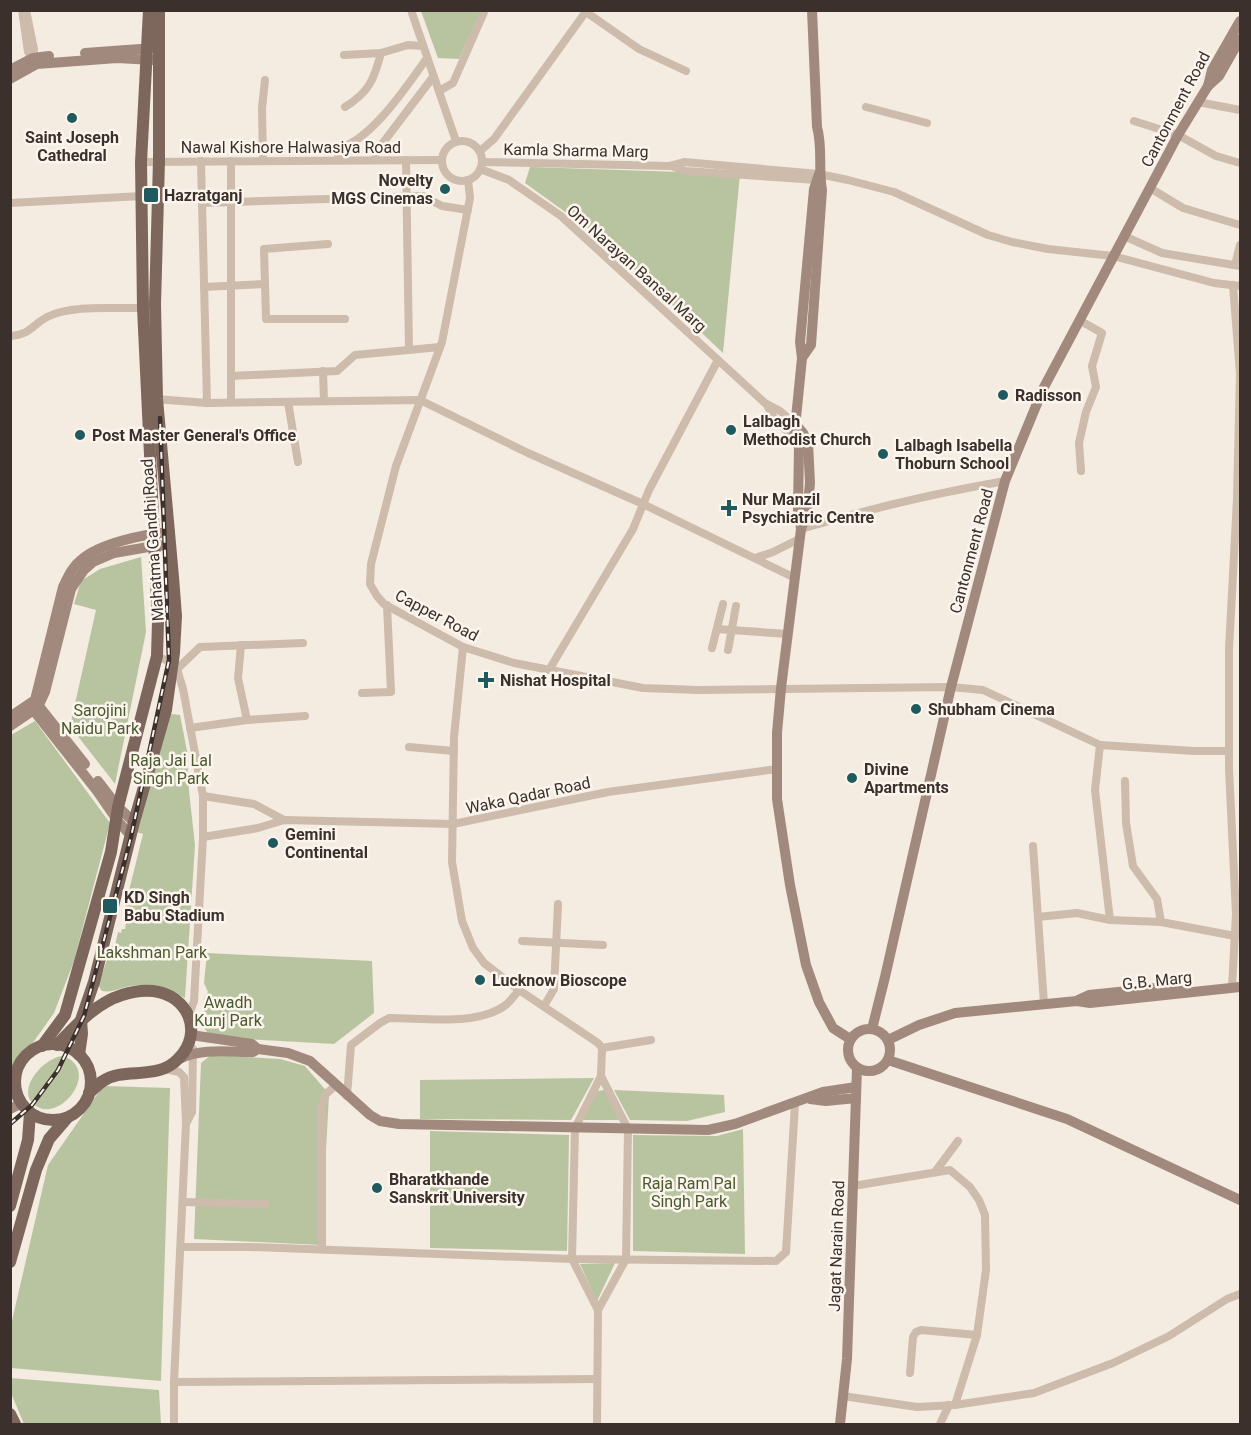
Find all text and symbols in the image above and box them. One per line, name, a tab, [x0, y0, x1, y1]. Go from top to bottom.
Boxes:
street label: Cantonment Road	[1137, 48, 1214, 170]
marker: Saint Joseph Cathedral	[65, 111, 79, 125]
place label: Saint Joseph Cathedral	[25, 128, 119, 165]
street label: Nawal Kishore Halwasiya Road	[181, 138, 401, 157]
street label: Kamla Sharma Marg	[503, 140, 649, 161]
place label: Novelty MGS Cinemas	[331, 171, 434, 208]
marker: Novelty MGS Cinemas	[438, 182, 452, 196]
marker: Hazratganj	[142, 186, 160, 204]
place label: Hazratganj	[164, 186, 242, 205]
street label: Om Narayan Bansal Marg	[563, 201, 710, 336]
place label: Radisson	[1015, 386, 1082, 405]
marker: Radisson	[996, 388, 1010, 402]
place label: Lalbagh Methodist Church	[743, 412, 871, 449]
marker: Lalbagh Methodist Church	[724, 423, 738, 437]
place label: Post Master General's Office	[92, 426, 296, 445]
marker: Post Master General's Office	[73, 428, 87, 442]
place label: Lalbagh Isabella Thoburn School	[895, 436, 1013, 473]
marker: Lalbagh Isabella Thoburn School	[876, 447, 890, 461]
street label: Mahatma Gandhi Road	[137, 458, 168, 622]
street label: Cantonment Road	[946, 487, 997, 616]
place label: Nur Manzil Psychiatric Centre	[742, 490, 875, 527]
marker: Nur Manzil Psychiatric Centre	[720, 499, 738, 517]
street label: Capper Road	[392, 586, 482, 645]
marker: Nishat Hospital	[477, 671, 495, 689]
place label: Nishat Hospital	[500, 671, 611, 690]
place label: Shubham Cinema	[928, 700, 1055, 719]
park label: Sarojini Naidu Park	[61, 701, 140, 738]
marker: Shubham Cinema	[909, 702, 923, 716]
park label: Raja Jai Lal Singh Park	[130, 751, 212, 788]
place label: Divine Apartments	[864, 760, 949, 797]
marker: Divine Apartments	[845, 771, 859, 785]
street label: Waka Qadar Road	[464, 773, 592, 818]
place label: Gemini Continental	[285, 825, 368, 862]
marker: Gemini Continental	[266, 836, 280, 850]
place label: KD Singh Babu Stadium	[124, 888, 225, 925]
marker: KD Singh Babu Stadium	[101, 897, 119, 915]
park label: Lakshman Park	[97, 943, 208, 962]
street label: G.B. Marg	[1121, 967, 1193, 994]
place label: Lucknow Bioscope	[492, 971, 627, 990]
marker: Lucknow Bioscope	[473, 973, 487, 987]
park label: Awadh Kunj Park	[194, 993, 263, 1030]
place label: Bharatkhande Sanskrit University	[389, 1170, 526, 1207]
park label: Raja Ram Pal Singh Park	[642, 1174, 736, 1211]
street label: Jagat Narain Road	[825, 1180, 848, 1312]
marker: Bharatkhande Sanskrit University	[370, 1181, 384, 1195]

